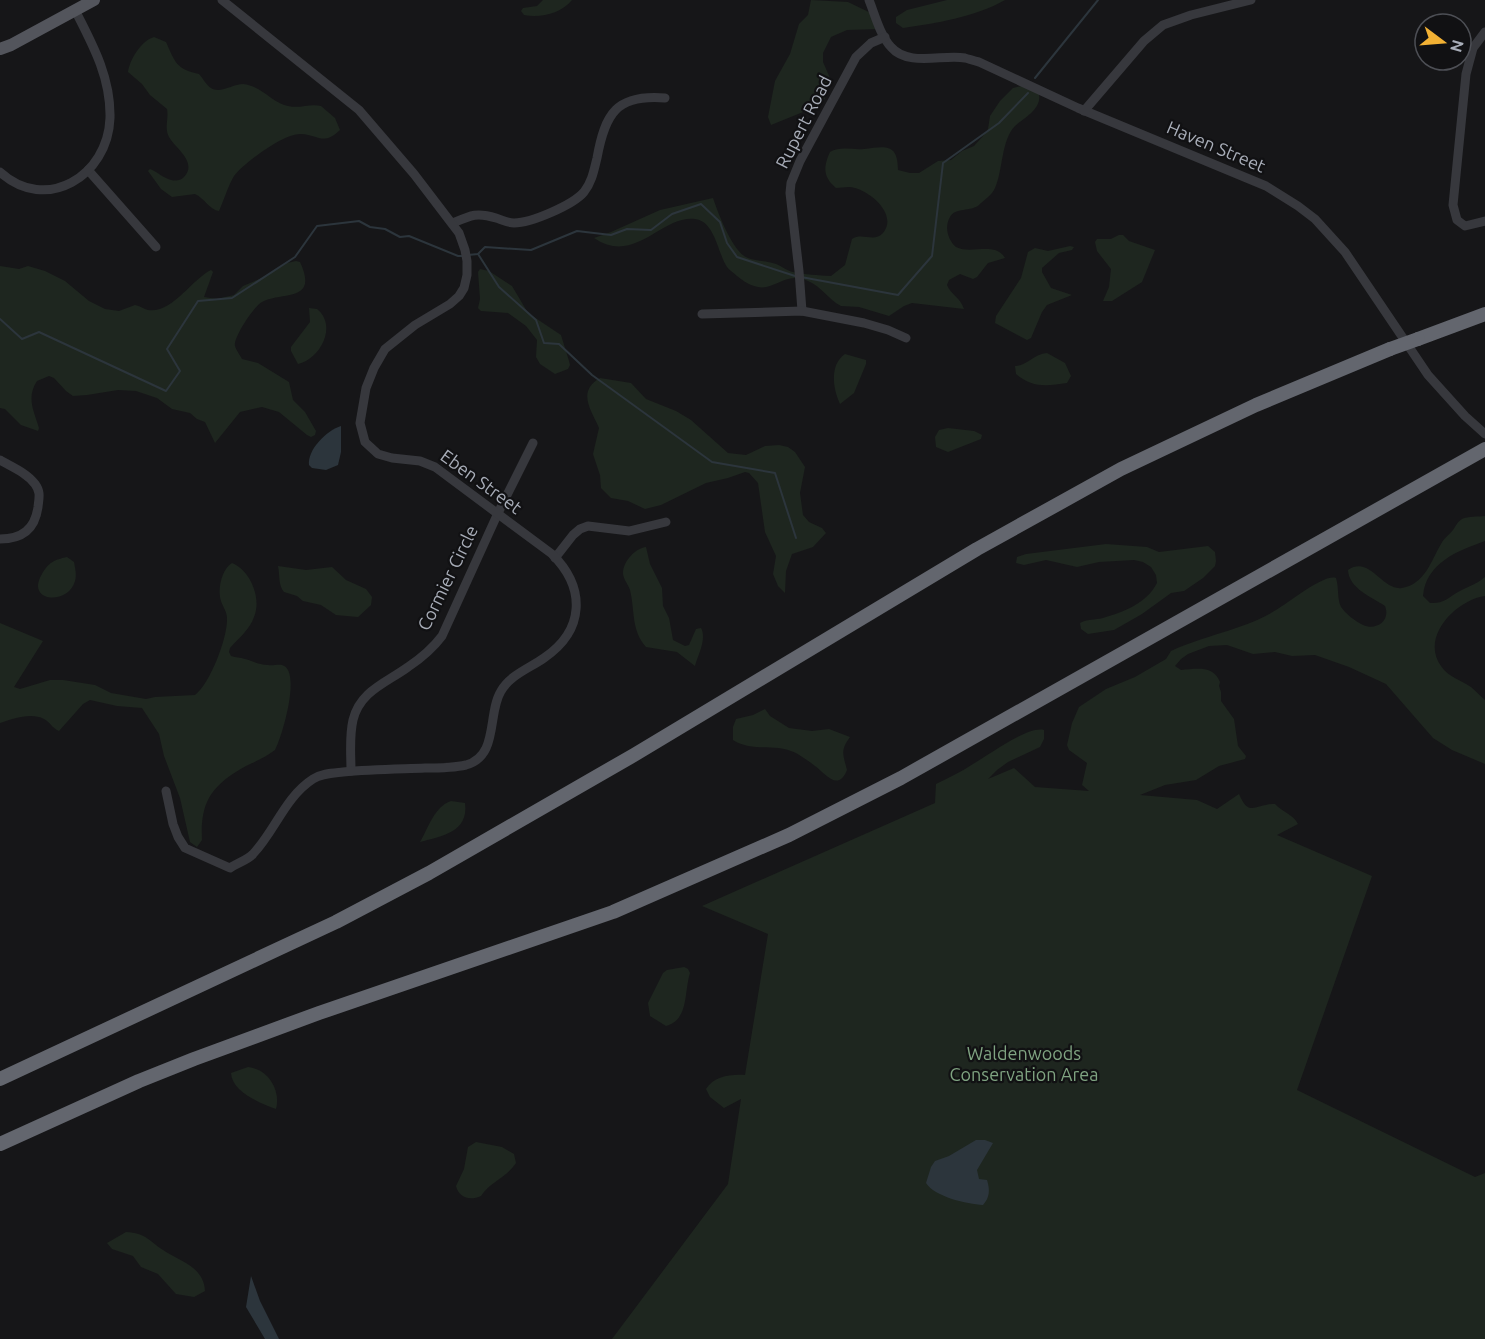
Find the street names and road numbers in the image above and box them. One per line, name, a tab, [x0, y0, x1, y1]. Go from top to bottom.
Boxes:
street label: Rupert Road	[771, 72, 835, 171]
street label: Haven Street	[1164, 116, 1269, 176]
street label: Eben Street	[437, 445, 526, 517]
street label: Cormier Circle	[413, 522, 481, 633]

